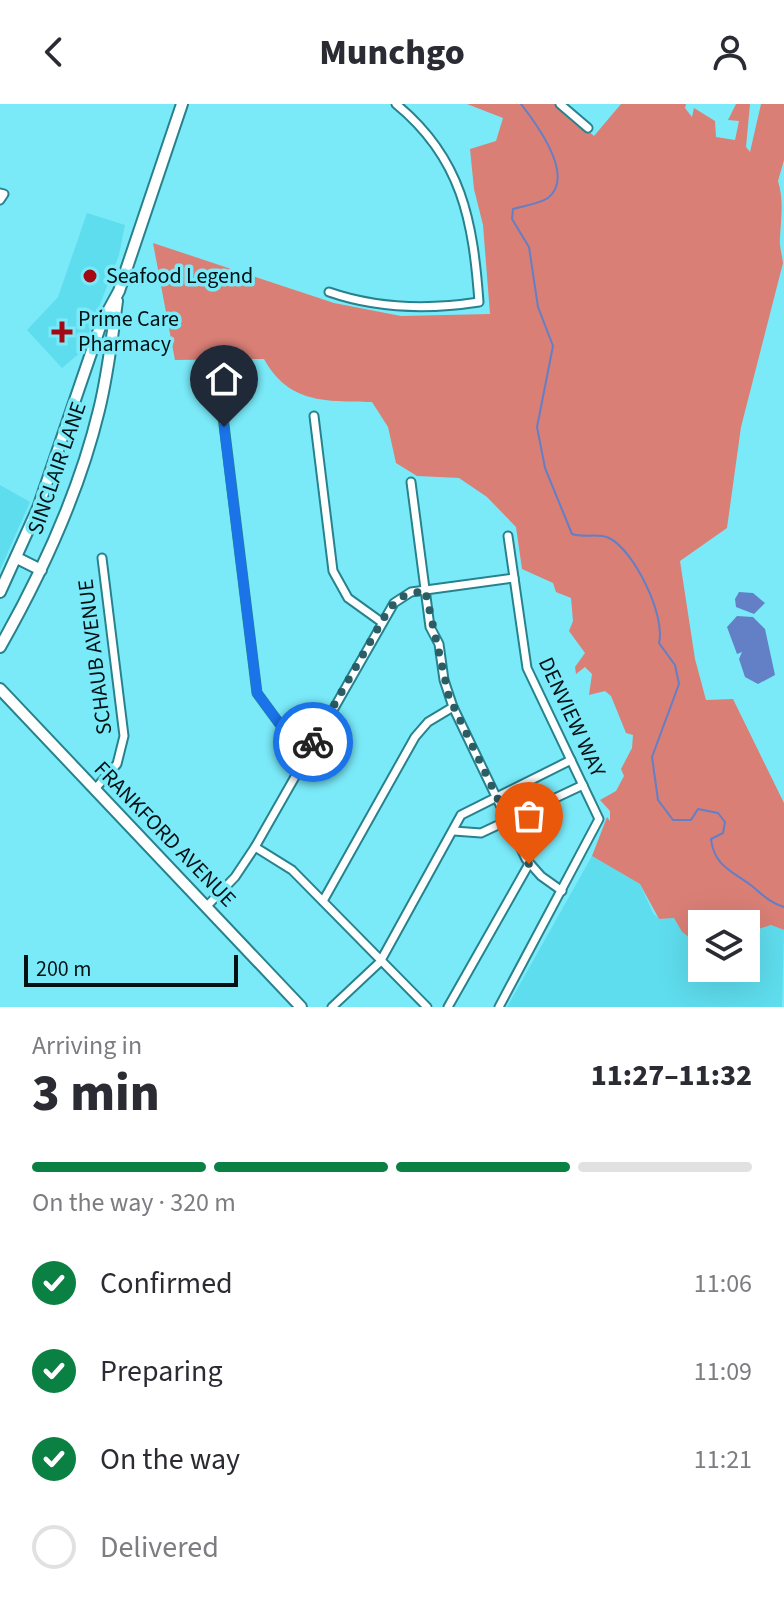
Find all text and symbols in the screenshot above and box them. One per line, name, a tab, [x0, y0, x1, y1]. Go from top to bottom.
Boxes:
text: Munchgo	[319, 27, 465, 78]
icon: back	[32, 30, 76, 74]
icon: person	[708, 30, 752, 74]
place label: Seafood Legend	[106, 260, 253, 292]
marker: Seafood Legend	[81, 267, 99, 285]
place label: Prime Care Pharmacy	[78, 303, 179, 360]
marker: Prime Care Pharmacy	[53, 323, 71, 341]
pin	[190, 345, 258, 427]
icon: home	[202, 357, 246, 401]
street label: SINCLAIR LANE	[19, 397, 95, 539]
street label: SCHAUB AVENUE	[70, 577, 120, 737]
street label: DENVIEW WAY	[530, 652, 614, 783]
courier	[273, 702, 353, 782]
icon: bike	[291, 720, 335, 764]
street label: FRANKFORD AVENUE	[87, 754, 243, 914]
pin	[495, 782, 563, 864]
icon: bag	[507, 794, 551, 838]
map controls	[688, 910, 760, 982]
button: layers	[688, 910, 760, 982]
scale bar	[24, 951, 238, 987]
text: 200 m	[36, 953, 91, 985]
text: Arriving in	[32, 1027, 142, 1064]
text: 11:27–11:32	[591, 1054, 752, 1097]
text: 3 min	[32, 1057, 160, 1131]
text: On the way · 320 m	[32, 1184, 236, 1221]
icon: check	[32, 1261, 76, 1305]
text: Confirmed	[100, 1262, 233, 1305]
text: 11:06	[694, 1265, 752, 1302]
icon: check	[32, 1349, 76, 1393]
text: Preparing	[100, 1350, 223, 1393]
text: 11:09	[694, 1353, 752, 1390]
icon: check	[32, 1437, 76, 1481]
text: On the way	[100, 1438, 240, 1481]
text: 11:21	[694, 1441, 752, 1478]
text: Delivered	[100, 1526, 219, 1569]

